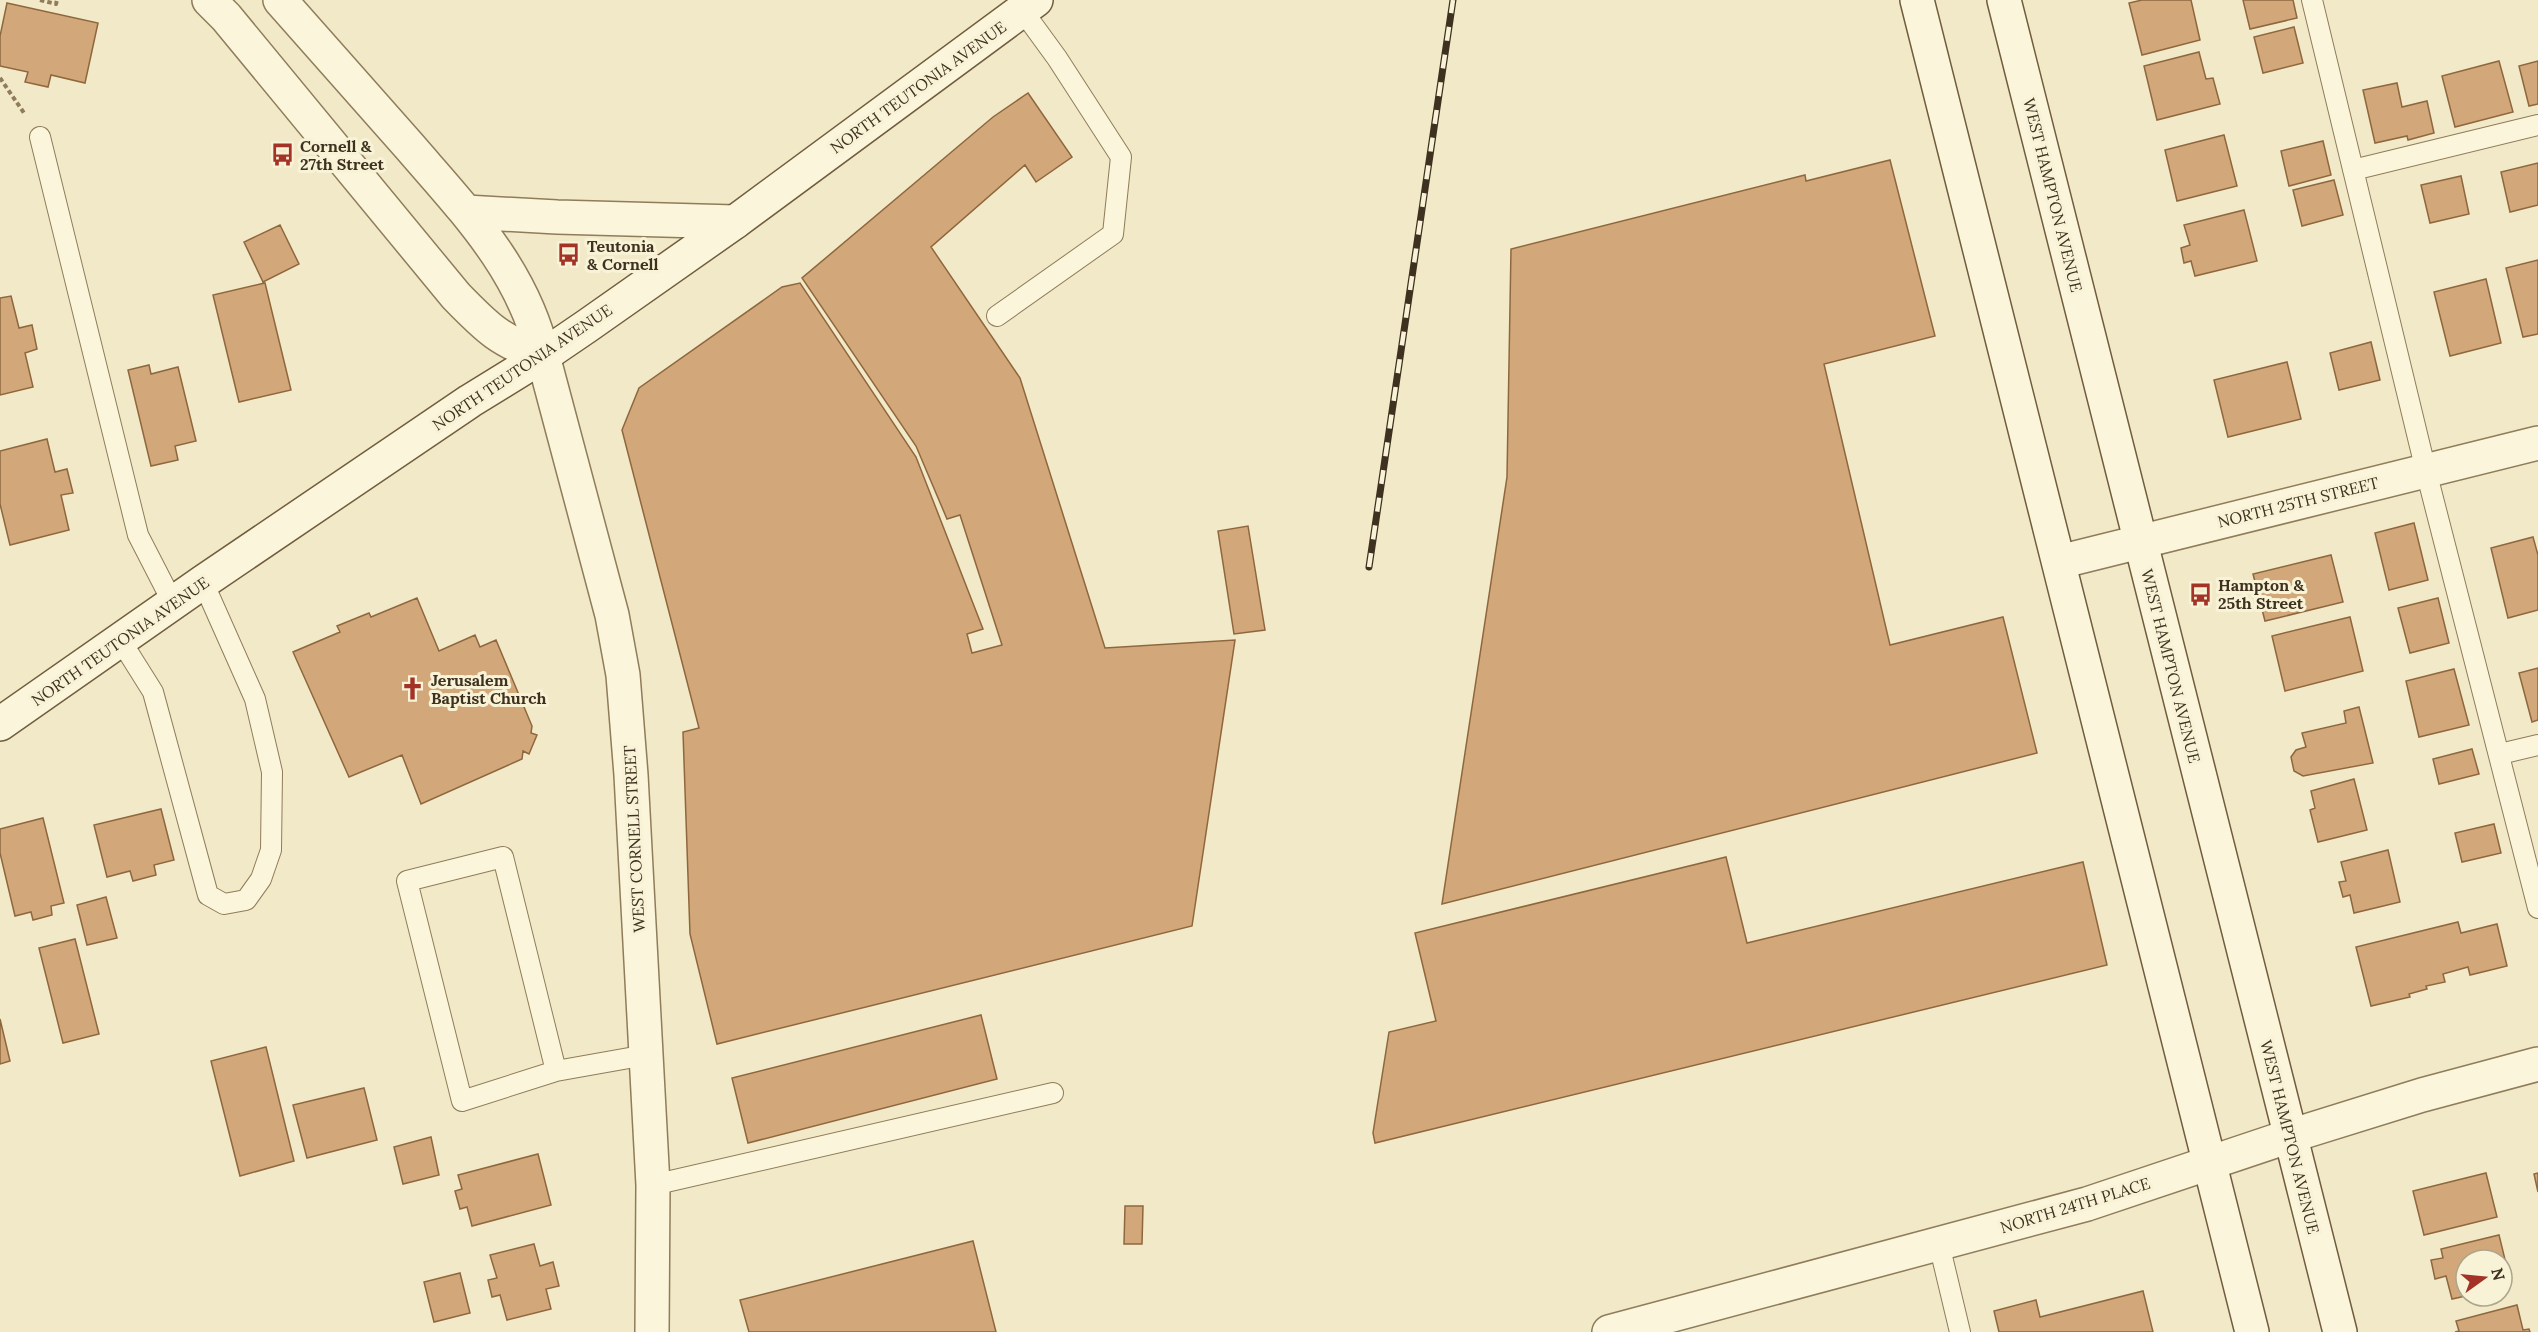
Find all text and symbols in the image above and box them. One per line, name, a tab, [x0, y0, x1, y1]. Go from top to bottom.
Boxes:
street label: NORTH TEUTONIA AVENUE	[826, 16, 1010, 158]
street label: WEST HAMPTON AVENUE	[2019, 96, 2087, 294]
place label: Cornell & 27th Street	[300, 136, 385, 174]
bus stop icon: Cornell & 27th Street	[269, 142, 295, 168]
place label: Teutonia & Cornell	[587, 236, 658, 274]
bus stop icon: Teutonia & Cornell	[556, 242, 582, 268]
street label: NORTH TEUTONIA AVENUE	[428, 299, 616, 435]
street label: NORTH 25TH STREET	[2215, 472, 2381, 532]
street label: WEST HAMPTON AVENUE	[2137, 567, 2205, 765]
street label: NORTH TEUTONIA AVENUE	[27, 572, 213, 710]
place label: Hampton & 25th Street	[2218, 575, 2304, 613]
bus stop icon: Hampton & 25th Street	[2187, 581, 2213, 607]
place label: Jerusalem Baptist Church	[431, 670, 547, 708]
church icon: Jerusalem Baptist Church	[400, 676, 426, 702]
street label: WEST CORNELL STREET	[619, 745, 649, 933]
street label: WEST HAMPTON AVENUE	[2256, 1038, 2324, 1236]
street label: NORTH 24TH PLACE	[1998, 1173, 2152, 1237]
north arrow	[2454, 1248, 2514, 1308]
text: N	[2487, 1266, 2510, 1283]

